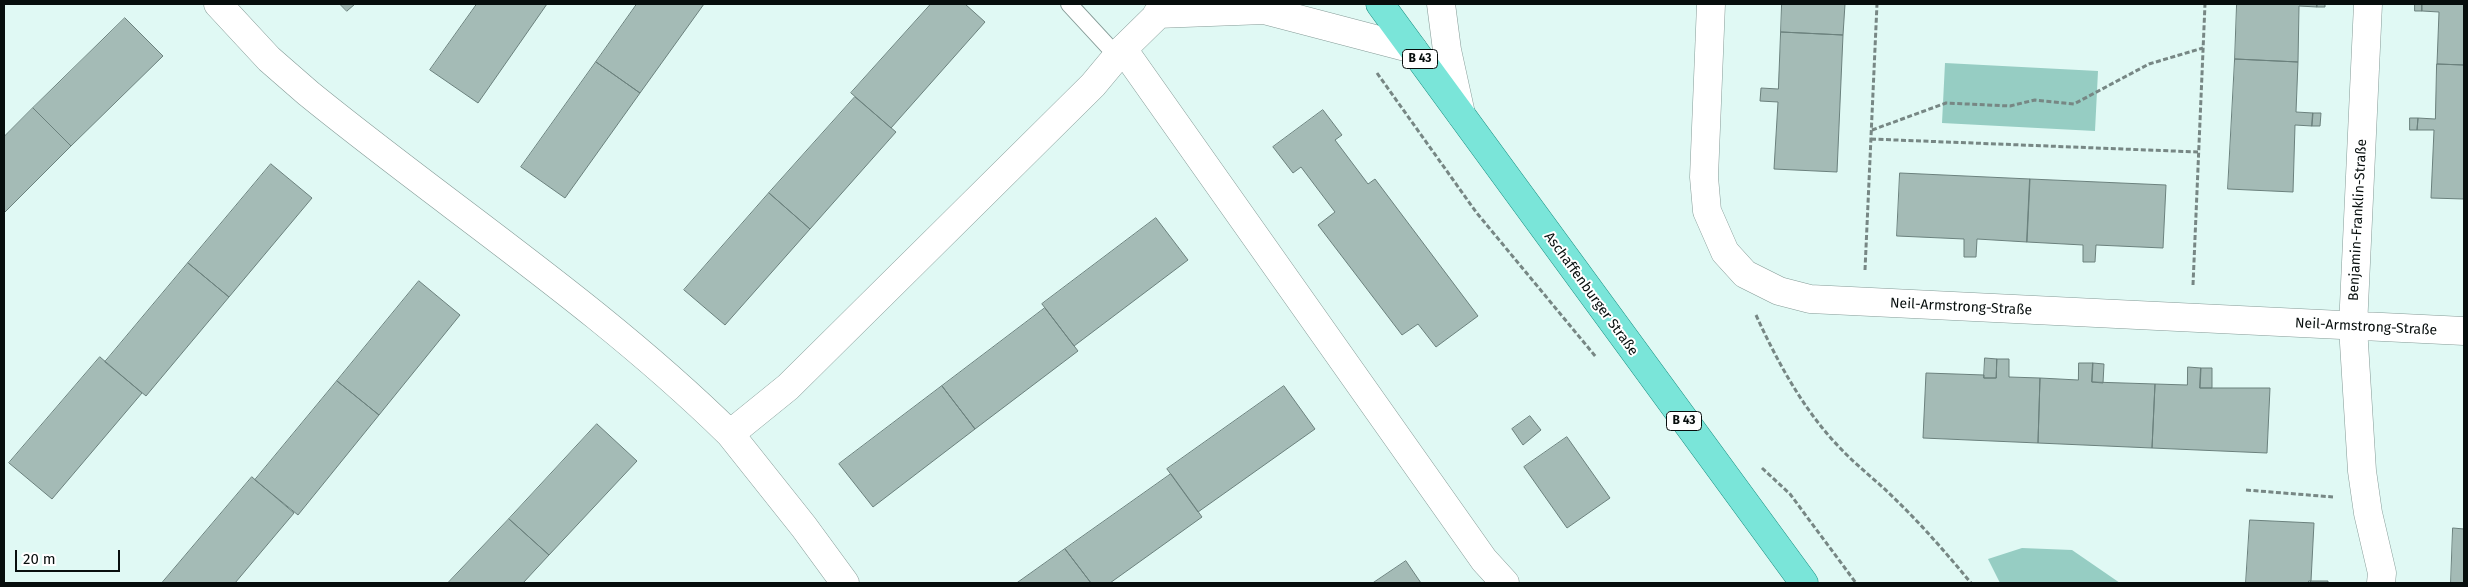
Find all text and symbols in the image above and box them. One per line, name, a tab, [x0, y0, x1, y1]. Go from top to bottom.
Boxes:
road number: B 43	[1402, 50, 1438, 68]
street label: Benjamin-Franklin-Straße	[2345, 138, 2371, 302]
street label: Aschaffenburger Straße	[1540, 229, 1642, 359]
street label: Neil-Armstrong-Straße	[1889, 295, 2033, 319]
street label: Neil-Armstrong-Straße	[2294, 315, 2438, 339]
road number: B 43	[1666, 412, 1702, 431]
scale bar	[18, 540, 122, 572]
text: 20 m	[23, 550, 56, 568]

